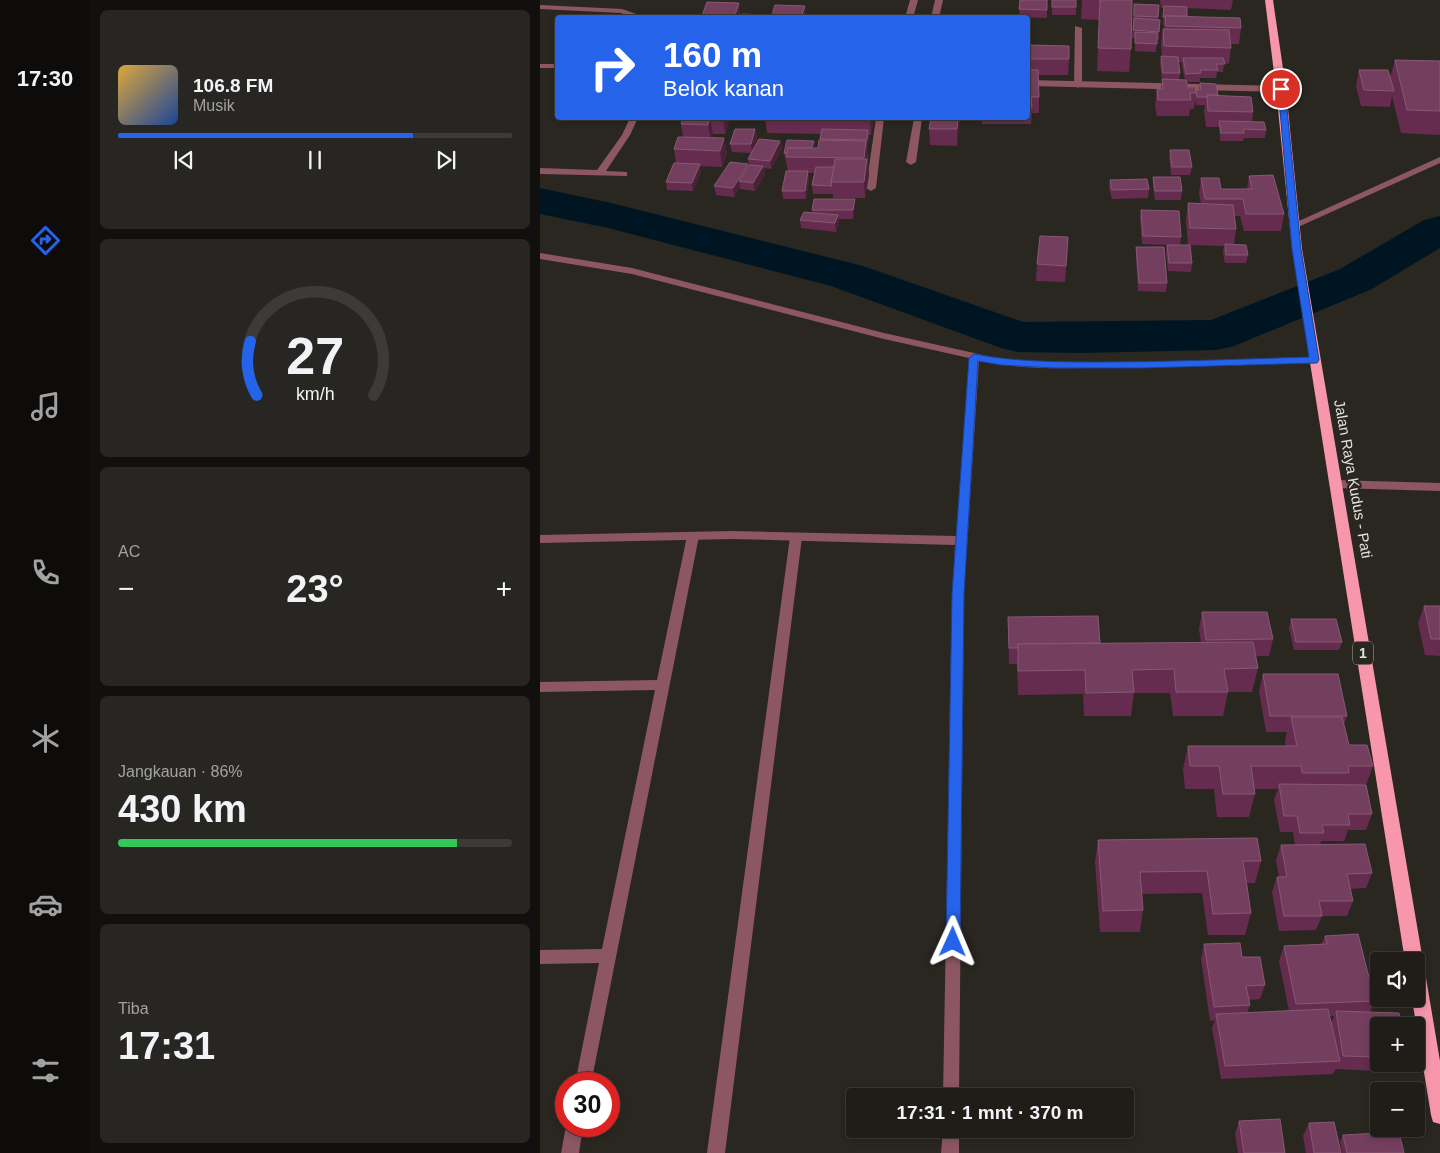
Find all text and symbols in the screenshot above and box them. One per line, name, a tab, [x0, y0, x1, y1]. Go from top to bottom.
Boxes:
icon: right	[580, 35, 645, 100]
text: 160 m	[663, 35, 762, 74]
text: 17:30	[17, 66, 73, 91]
pin	[1260, 68, 1302, 110]
text: 106.8 FM	[193, 75, 273, 96]
icon: arrive	[1267, 75, 1295, 103]
text: Belok kanan	[663, 76, 784, 101]
text: Musik	[193, 97, 235, 114]
icon: previous	[170, 146, 198, 174]
icon: pause	[301, 146, 329, 174]
icon: next	[432, 146, 460, 174]
icon: directions	[28, 223, 63, 258]
text: 27	[286, 327, 344, 385]
text: km/h	[296, 384, 334, 404]
icon: music	[28, 389, 63, 424]
street label: Jalan Raya Kudus - Pati	[1331, 398, 1376, 560]
text: AC	[118, 543, 140, 560]
icon: phone	[28, 555, 63, 590]
text: 23°	[286, 568, 344, 610]
text: −	[118, 573, 134, 604]
text: +	[496, 573, 512, 604]
road number: 1	[1353, 641, 1373, 664]
icon: climate	[28, 721, 63, 756]
text: Jangkauan · 86%	[118, 763, 243, 780]
text: 430 km	[118, 788, 247, 830]
icon: car	[28, 887, 63, 922]
position arrow	[926, 915, 978, 967]
map controls	[1370, 952, 1425, 1137]
button: sound	[1370, 952, 1425, 1007]
text: Tiba	[118, 1000, 149, 1017]
button: +	[1370, 1017, 1425, 1072]
text: 17:31	[118, 1025, 215, 1067]
icon: filters	[28, 1053, 63, 1088]
speed limit sign: 30	[555, 1072, 620, 1137]
button: −	[1370, 1082, 1425, 1137]
text: 17:31 · 1 mnt · 370 m	[897, 1102, 1083, 1123]

